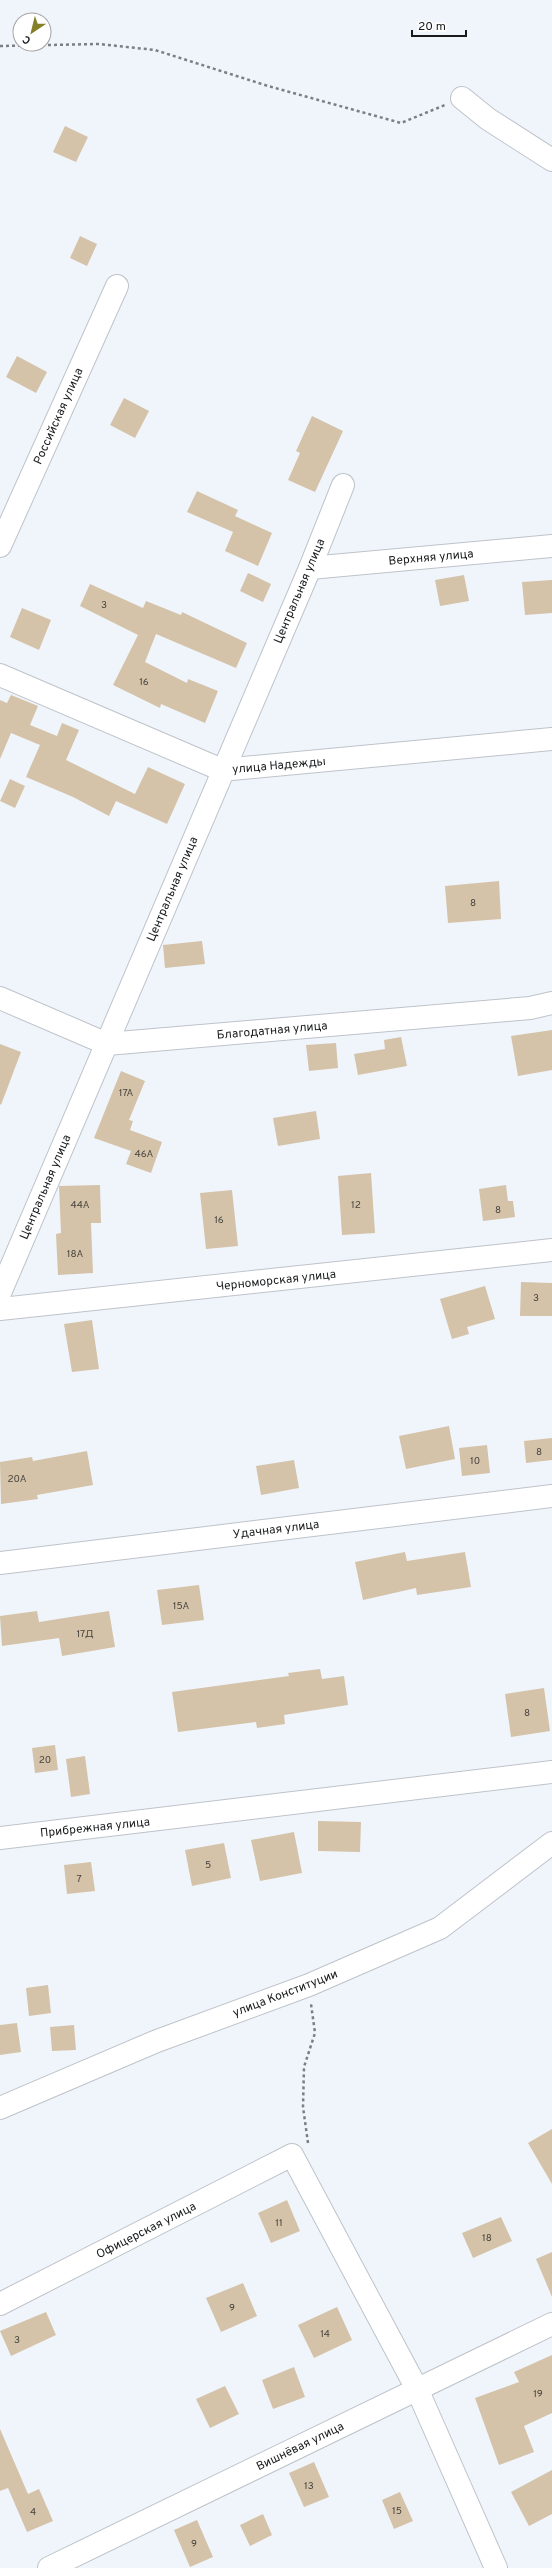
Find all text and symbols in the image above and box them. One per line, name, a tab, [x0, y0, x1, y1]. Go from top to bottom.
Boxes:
north arrow	[12, 12, 52, 52]
scale bar	[412, 12, 466, 38]
text: 20 m	[418, 19, 446, 35]
text: С	[20, 32, 34, 47]
street label: Российская улица	[30, 366, 87, 467]
street label: Центральная улица	[271, 536, 329, 646]
street label: Верхняя улица	[388, 546, 474, 570]
house number: 3	[101, 599, 107, 612]
house number: 16	[139, 676, 149, 689]
street label: улица Надежды	[232, 754, 327, 778]
street label: Центральная улица	[144, 834, 202, 944]
house number: 8	[470, 897, 476, 910]
street label: Благодатная улица	[216, 1018, 328, 1044]
house number: 17А	[119, 1087, 133, 1100]
street label: Центральная улица	[17, 1132, 75, 1242]
house number: 46А	[135, 1148, 154, 1161]
house number: 44А	[70, 1199, 90, 1212]
house number: 12	[351, 1199, 361, 1212]
house number: 8	[495, 1204, 501, 1217]
house number: 16	[214, 1214, 224, 1227]
house number: 18А	[67, 1248, 83, 1261]
street label: Черноморская улица	[215, 1267, 337, 1295]
house number: 3	[533, 1292, 539, 1305]
house number: 8	[536, 1446, 542, 1459]
house number: 10	[470, 1455, 480, 1468]
house number: 20А	[7, 1473, 27, 1486]
street label: Удачная улица	[232, 1517, 320, 1543]
house number: 15А	[173, 1600, 189, 1613]
house number: 17Д	[76, 1628, 94, 1641]
house number: 8	[524, 1707, 530, 1720]
house number: 20	[39, 1754, 51, 1767]
street label: Прибрежная улица	[39, 1814, 151, 1842]
house number: 5	[205, 1859, 211, 1872]
house number: 7	[76, 1873, 82, 1886]
street label: улица Конституции	[230, 1966, 340, 2021]
street label: Офицерская улица	[94, 2199, 199, 2263]
house number: 11	[275, 2217, 283, 2230]
house number: 18	[482, 2232, 492, 2245]
house number: 9	[229, 2302, 235, 2315]
house number: 14	[320, 2328, 330, 2341]
house number: 3	[14, 2334, 20, 2347]
house number: 19	[533, 2388, 543, 2401]
street label: Вишнёвая улица	[254, 2419, 347, 2475]
house number: 13	[304, 2480, 314, 2493]
house number: 15	[392, 2505, 402, 2518]
house number: 4	[30, 2506, 36, 2519]
house number: 9	[191, 2538, 197, 2551]

